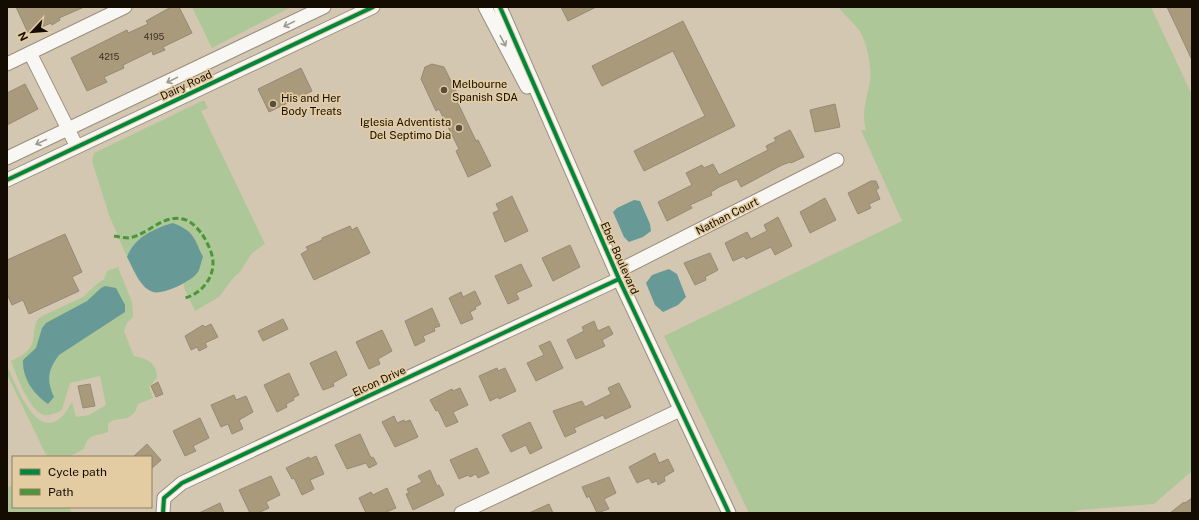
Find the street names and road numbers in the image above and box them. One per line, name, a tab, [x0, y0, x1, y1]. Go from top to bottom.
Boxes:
street label: Dairy Road	[158, 68, 214, 102]
street label: Nathan Court	[694, 195, 760, 237]
street label: Eber Boulevard	[599, 220, 641, 296]
street label: Elcon Drive	[351, 363, 407, 399]

